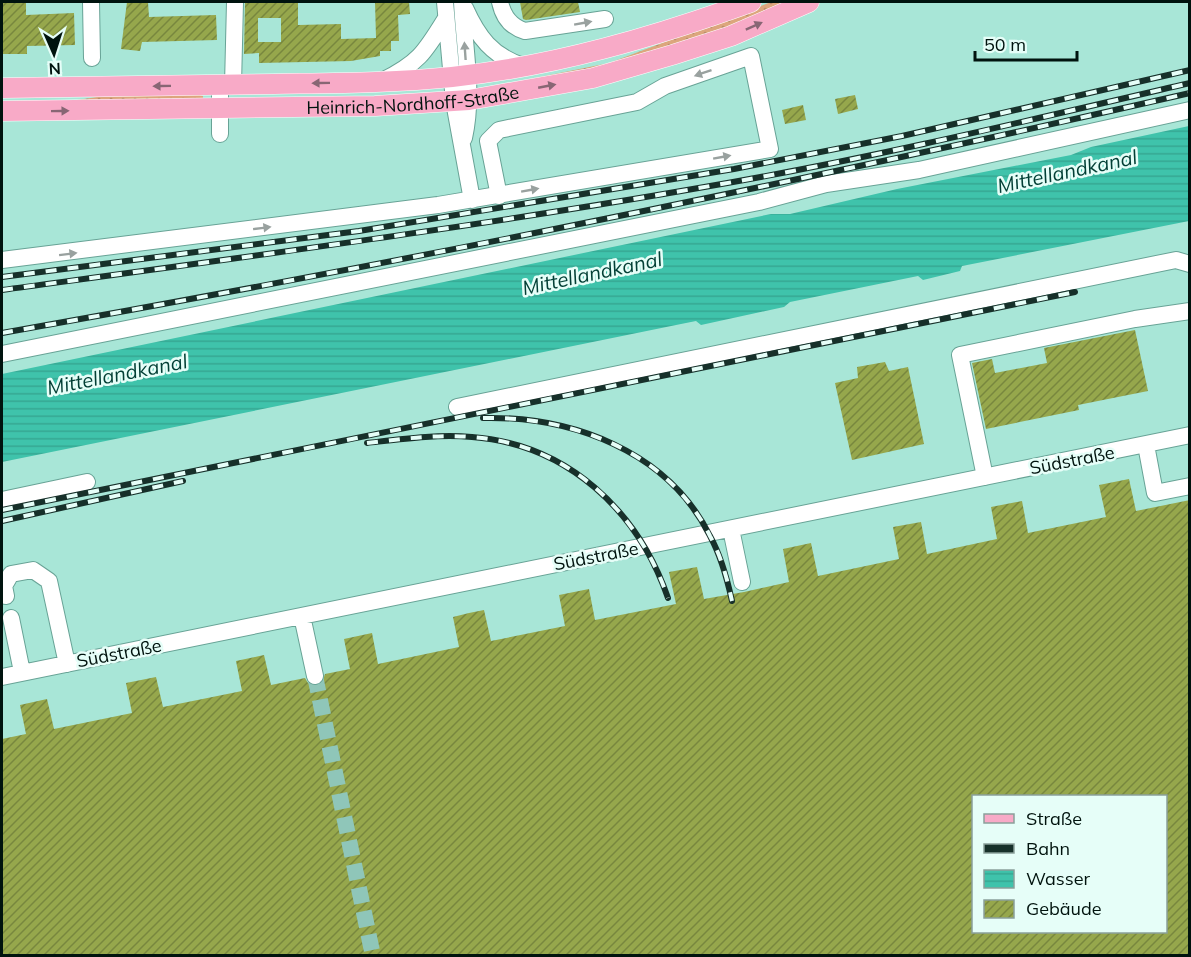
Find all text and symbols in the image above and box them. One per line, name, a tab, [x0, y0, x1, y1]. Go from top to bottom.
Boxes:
one-way arrow	[574, 18, 593, 27]
one-way arrow	[745, 21, 763, 30]
north arrow	[24, 24, 84, 84]
scale bar	[975, 24, 1077, 62]
text: 50 m	[984, 33, 1026, 56]
one-way arrow	[460, 41, 470, 60]
text: N	[48, 59, 61, 79]
one-way arrow	[694, 68, 712, 78]
one-way arrow	[312, 78, 331, 88]
street label: Heinrich-Nordhoff-Straße	[306, 80, 521, 118]
one-way arrow	[152, 81, 171, 90]
one-way arrow	[538, 81, 557, 90]
one-way arrow	[50, 106, 69, 115]
water label: Mittellandkanal	[995, 144, 1139, 198]
one-way arrow	[713, 153, 732, 162]
one-way arrow	[521, 186, 540, 195]
one-way arrow	[252, 224, 271, 233]
water label: Mittellandkanal	[520, 246, 664, 300]
one-way arrow	[59, 249, 78, 259]
water label: Mittellandkanal	[45, 348, 189, 400]
street label: Südstraße	[1028, 441, 1116, 479]
street label: Südstraße	[552, 537, 640, 575]
street label: Südstraße	[75, 634, 163, 672]
legend	[972, 795, 1167, 933]
text: Straße	[1026, 807, 1082, 830]
text: Bahn	[1026, 837, 1070, 860]
text: Wasser	[1026, 867, 1090, 890]
text: Gebäude	[1026, 897, 1102, 920]

